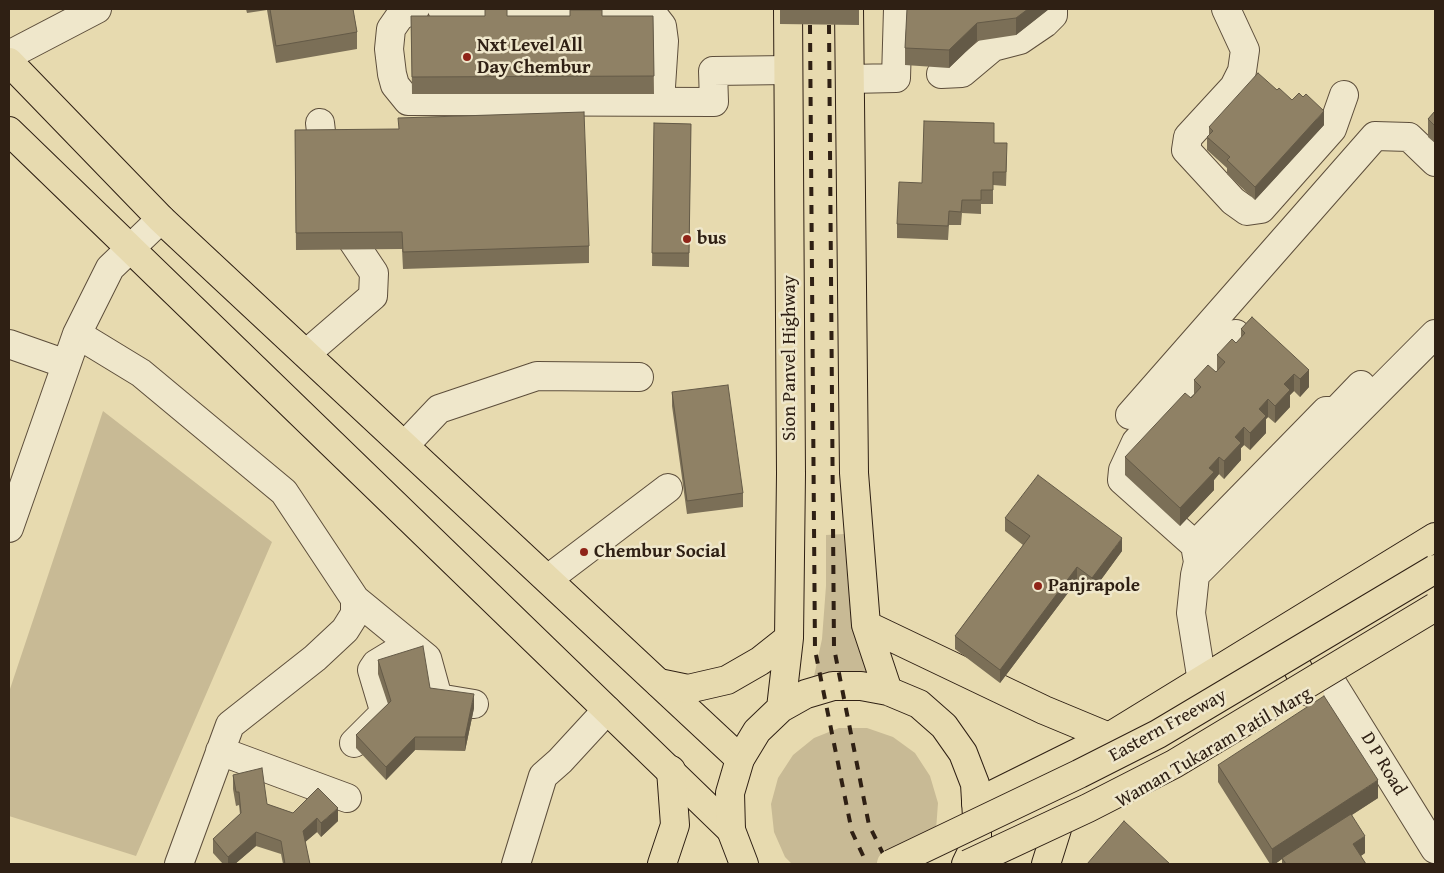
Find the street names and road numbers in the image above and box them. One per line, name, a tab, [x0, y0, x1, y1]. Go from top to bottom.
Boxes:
street label: Sion Panvel Highway	[779, 275, 801, 441]
street label: Waman Tukaram Patil Marg	[1112, 683, 1316, 813]
street label: Eastern Freeway	[1105, 684, 1231, 768]
street label: D P Road	[1355, 728, 1411, 800]

